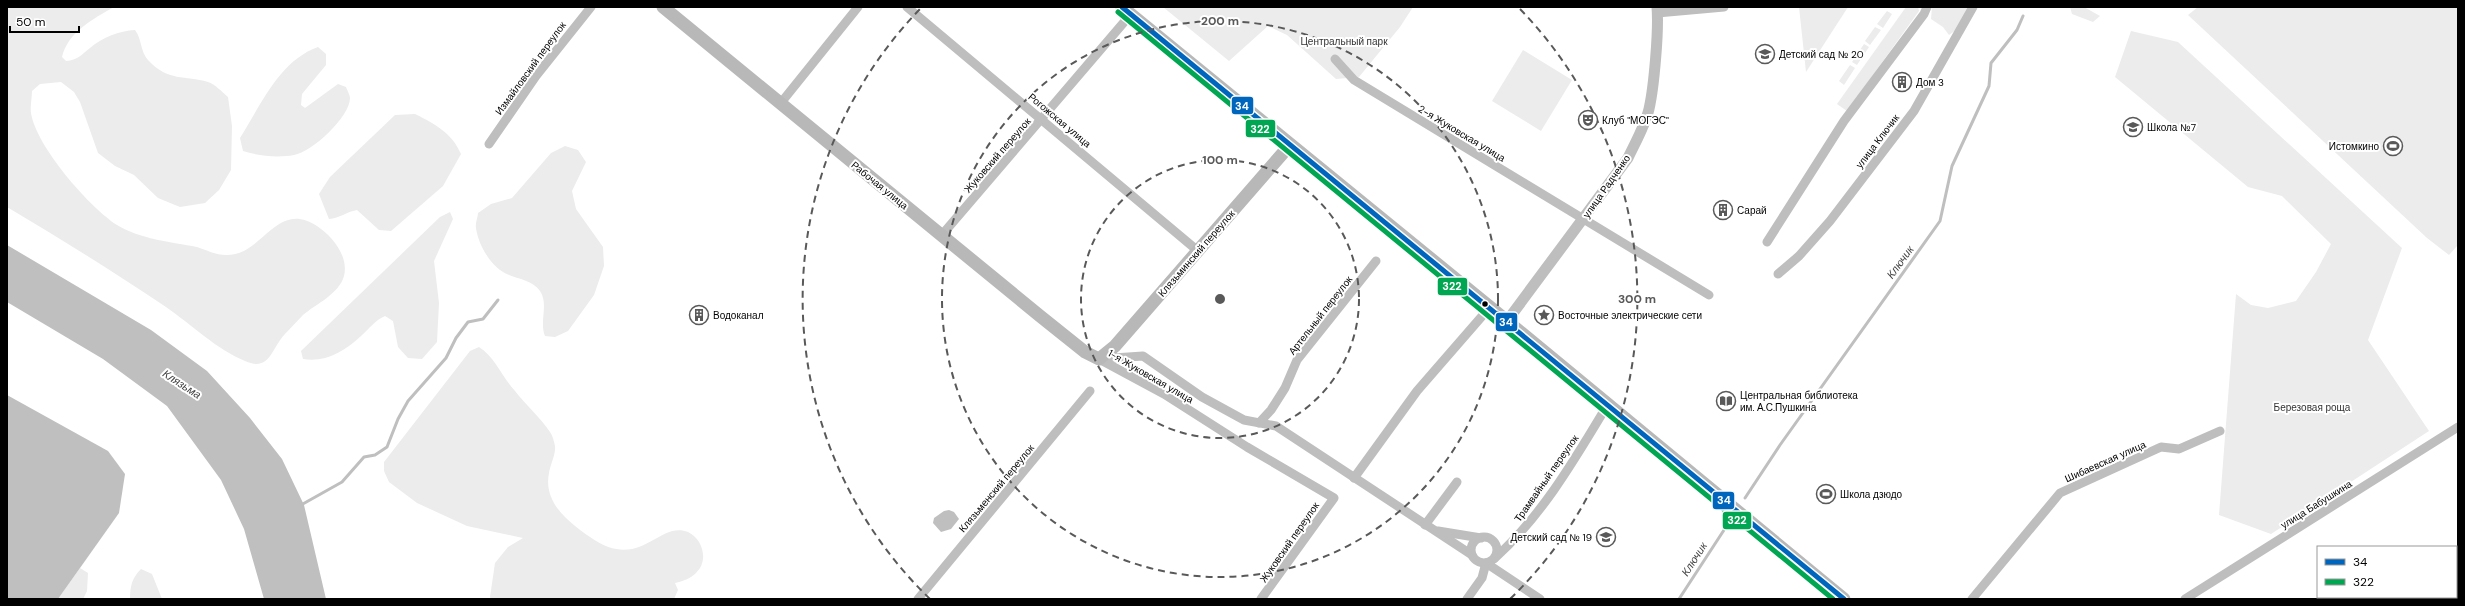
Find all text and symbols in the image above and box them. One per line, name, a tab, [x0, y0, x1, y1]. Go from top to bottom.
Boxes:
scale bar	[10, 8, 79, 34]
text: 200 m	[1201, 13, 1239, 29]
text: 50 m	[16, 14, 45, 30]
street label: Измайловский переулок	[492, 19, 569, 118]
park label: Центральный парк	[1300, 35, 1388, 48]
school or university icon: Детский сад № 20	[1754, 43, 1776, 65]
place label: Детский сад № 20	[1779, 48, 1864, 61]
building icon: Дом 3	[1891, 71, 1913, 93]
place label: Дом 3	[1916, 76, 1944, 89]
street label: Рогожская улица	[1026, 90, 1094, 151]
line badge: 34	[1231, 96, 1254, 115]
text: 34	[1235, 99, 1249, 113]
street label: 2-я Жуковская улица	[1416, 102, 1508, 165]
theatre icon: Клуб "МОГЭС"	[1577, 109, 1599, 131]
street label: улица Ключик	[1853, 111, 1902, 171]
place label: Клуб "МОГЭС"	[1602, 114, 1669, 127]
street label: Жуковский переулок	[961, 115, 1034, 196]
school or university icon: Школа №7	[2122, 116, 2144, 138]
line badge: 322	[1245, 119, 1276, 138]
place label: Школа №7	[2147, 121, 2196, 134]
text: 322	[1250, 122, 1270, 136]
sports icon: Истомкино	[2382, 135, 2404, 157]
place label: Истомкино	[2329, 140, 2379, 153]
text: 100 m	[1202, 152, 1238, 168]
street label: улица Радченко	[1580, 152, 1633, 220]
street label: Рабочая улица	[849, 159, 911, 213]
building icon: Сарай	[1712, 199, 1734, 221]
place label: Сарай	[1737, 204, 1767, 217]
street label: Клязьминский переулок	[1155, 207, 1238, 299]
water label: Ключик	[1883, 242, 1917, 281]
street label: Артельный переулок	[1286, 273, 1356, 357]
line badge: 322	[1437, 277, 1468, 296]
text: 322	[1442, 279, 1462, 293]
text: 300 m	[1618, 291, 1656, 307]
centre of rings	[1213, 292, 1227, 306]
unlabelled marker	[1480, 299, 1490, 309]
building icon: Водоканал	[688, 304, 710, 326]
place icon: Восточные электрические сети	[1533, 304, 1555, 326]
place label: Водоканал	[713, 309, 764, 322]
place label: Восточные электрические сети	[1558, 309, 1702, 322]
line badge: 34	[1495, 312, 1518, 332]
text: 34	[1499, 315, 1513, 329]
street label: 1-я Жуковская улица	[1106, 347, 1196, 406]
water label: Клязьма	[160, 366, 204, 402]
place label: Центральная библиотека им. А.С.Пушкина	[1740, 389, 1858, 414]
library icon: Центральная библиотека им. А.С.Пушкина	[1715, 390, 1737, 412]
park label: Березовая роща	[2274, 401, 2351, 414]
street label: Трамвайный переулок	[1511, 432, 1582, 524]
street label: Шибаевская улица	[2063, 438, 2148, 485]
street label: Клязьменский переулок	[956, 441, 1037, 535]
street label: улица Бабушкина	[2278, 477, 2355, 532]
sports icon: Школа дзюдо	[1815, 483, 1837, 505]
place label: Школа дзюдо	[1840, 488, 1903, 501]
line badge: 34	[1712, 491, 1735, 510]
text: 34	[1717, 493, 1731, 507]
street label: Жуковский переулок	[1257, 499, 1322, 585]
line badge: 322	[1722, 511, 1752, 530]
text: 322	[1727, 513, 1747, 527]
school or university icon: Детский сад № 19	[1595, 526, 1617, 548]
place label: Детский сад № 19	[1510, 531, 1592, 544]
water label: Ключик	[1678, 539, 1711, 579]
legend	[2317, 546, 2457, 598]
text: 34	[2353, 554, 2367, 570]
text: 322	[2353, 574, 2374, 590]

